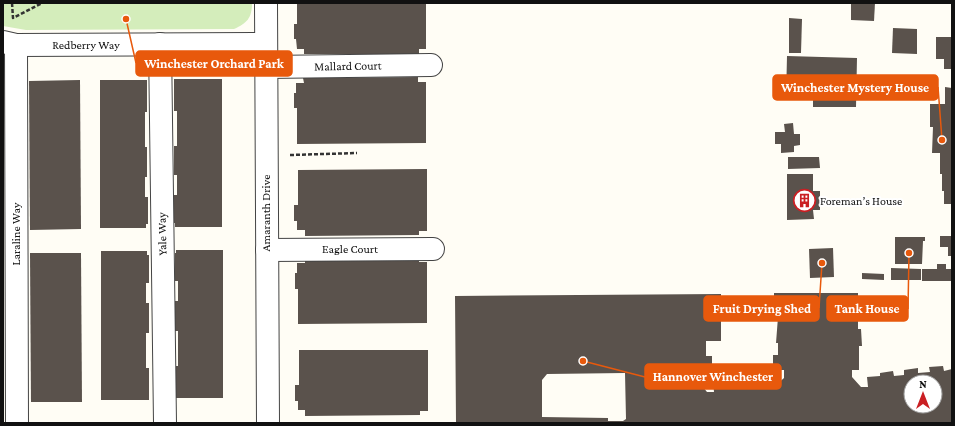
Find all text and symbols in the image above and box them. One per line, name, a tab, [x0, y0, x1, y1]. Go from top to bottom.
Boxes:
street label: Redberry Way	[52, 38, 120, 52]
callout: Winchester Orchard Park	[136, 51, 292, 76]
text: Winchester Orchard Park	[143, 56, 285, 71]
street label: Mallard Court	[314, 58, 383, 74]
callout: Winchester Mystery House	[773, 75, 938, 100]
text: Winchester Mystery House	[780, 80, 929, 95]
street label: Amaranth Drive	[259, 175, 273, 251]
building icon: Foreman’s House	[791, 188, 817, 214]
place label: Foreman’s House	[820, 194, 902, 208]
street label: Laraline Way	[9, 202, 23, 265]
street label: Yale Way	[155, 212, 169, 256]
street label: Eagle Court	[322, 242, 379, 256]
callout: Fruit Drying Shed	[704, 296, 819, 321]
callout: Tank House	[827, 296, 908, 321]
text: Fruit Drying Shed	[713, 301, 811, 316]
text: Tank House	[834, 301, 900, 316]
callout: Hannover Winchester	[645, 364, 781, 389]
text: Hannover Winchester	[653, 369, 774, 384]
north arrow	[903, 374, 943, 414]
text: N	[919, 378, 927, 390]

